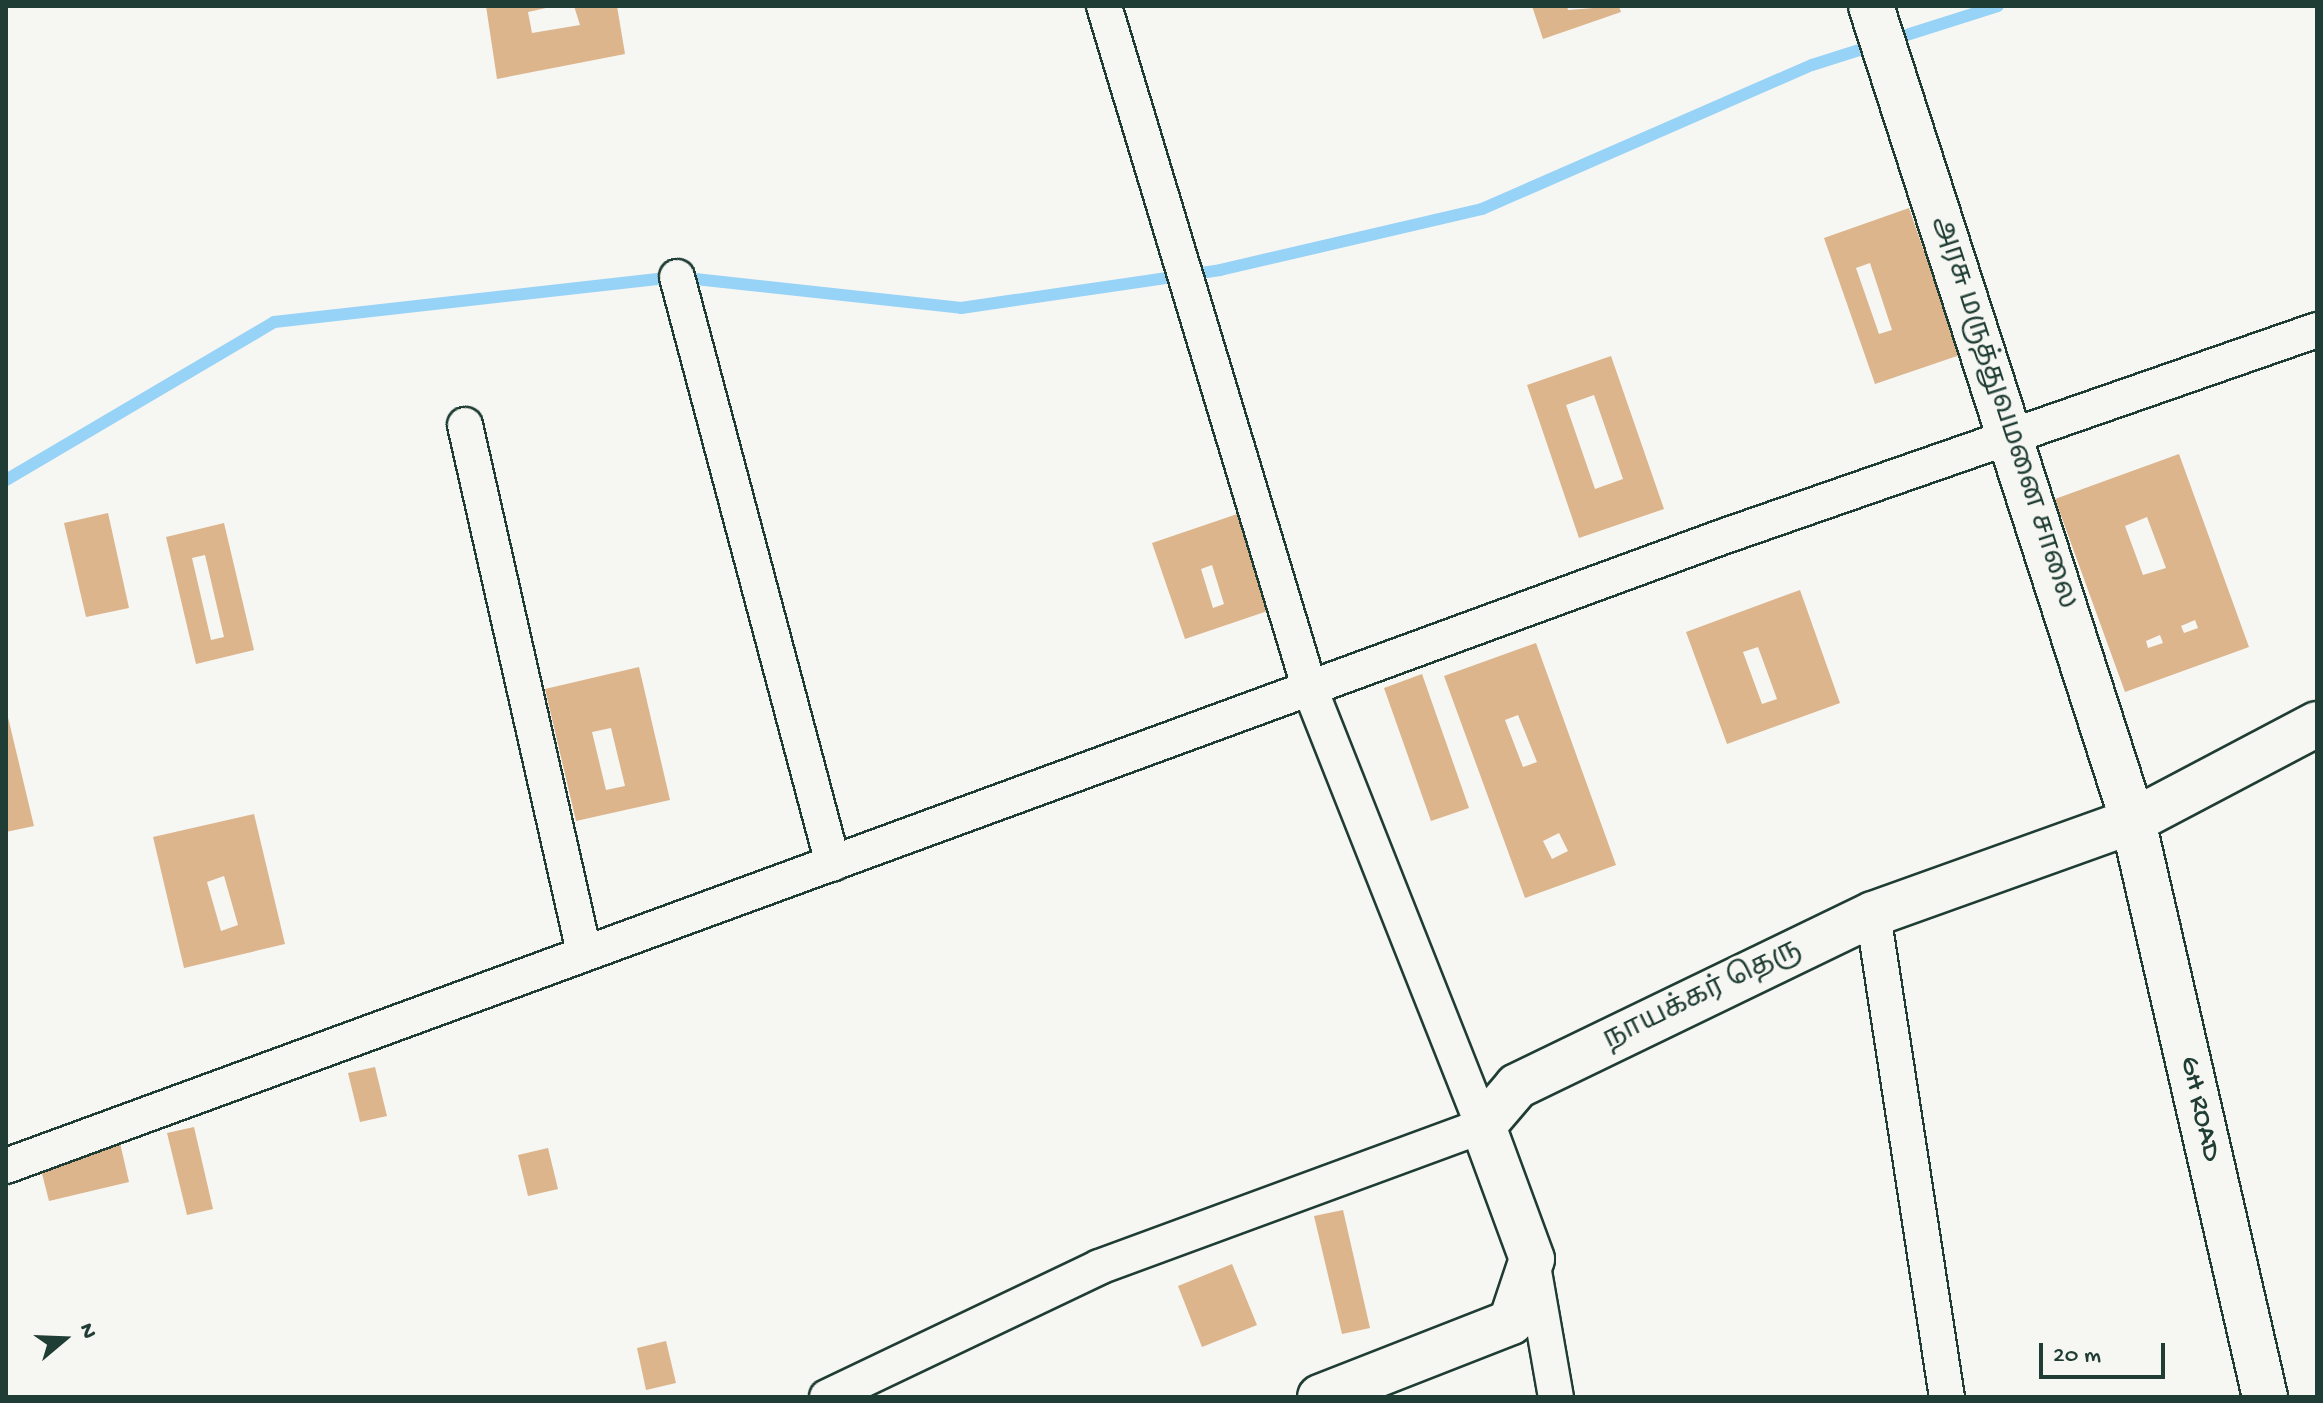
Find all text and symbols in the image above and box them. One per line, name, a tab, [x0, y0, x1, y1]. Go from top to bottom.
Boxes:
street label: அரசு மருத்துவமனை சாலை	[1924, 212, 2082, 614]
street label: நாயக்கர் தெரு	[1599, 934, 1807, 1058]
street label: GH ROAD	[2171, 1053, 2227, 1165]
north arrow	[24, 1299, 104, 1379]
text: N	[72, 1320, 101, 1342]
scale bar	[2043, 1327, 2169, 1377]
text: 20 m	[2053, 1342, 2101, 1371]

